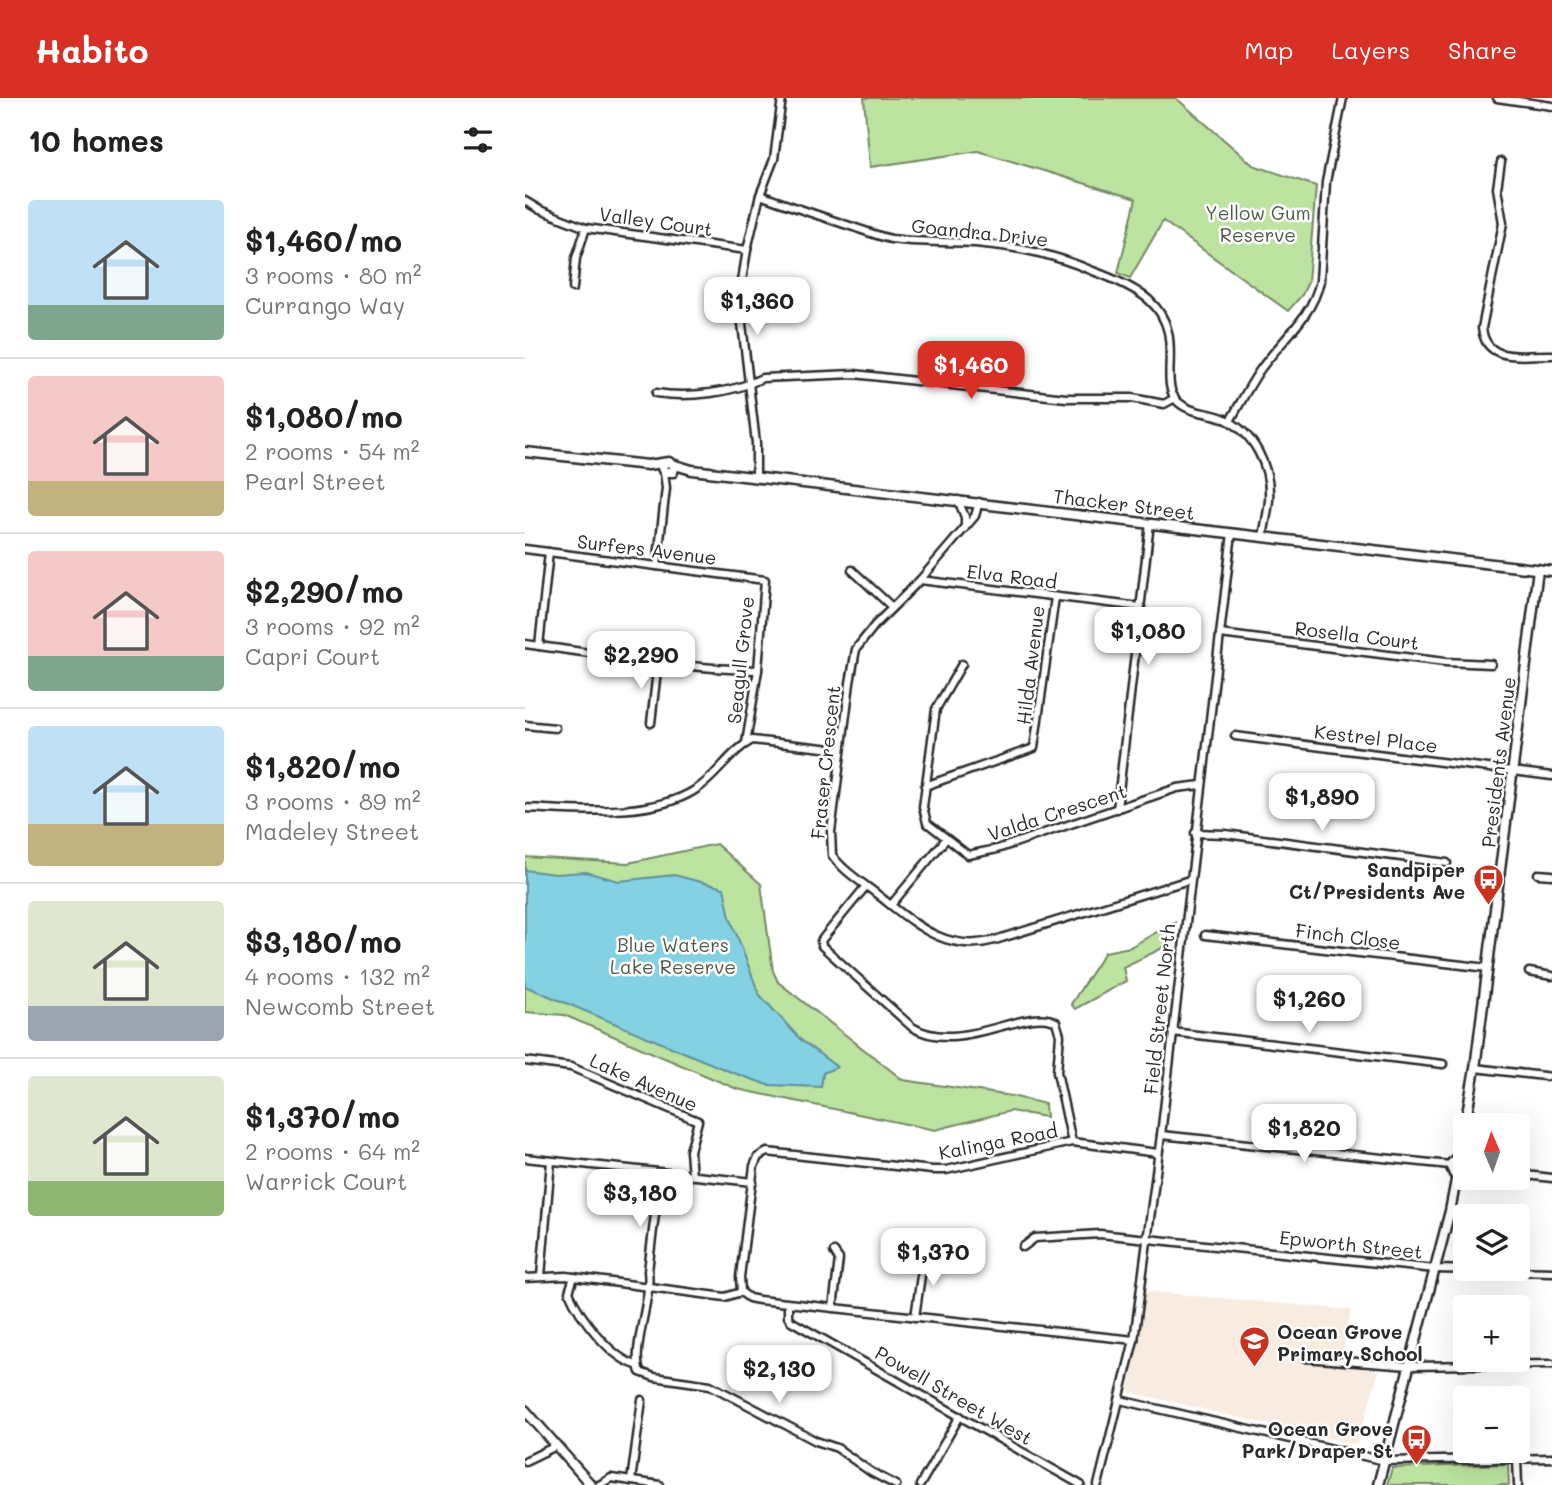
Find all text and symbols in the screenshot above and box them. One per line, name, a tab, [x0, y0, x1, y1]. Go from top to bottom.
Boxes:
text: Habito	[35, 28, 149, 71]
text: Map	[1245, 34, 1293, 65]
text: Layers	[1331, 34, 1410, 65]
text: Share	[1448, 34, 1517, 65]
text: 10 homes	[28, 120, 164, 160]
icon: filters	[459, 121, 497, 159]
park label: Yellow Gum Reserve	[1205, 200, 1311, 247]
street label: Valley Court	[598, 201, 714, 241]
street label: Goandra Drive	[910, 212, 1050, 252]
text: $1,460/mo	[245, 220, 402, 260]
icon: home	[84, 228, 168, 312]
text: 3 rooms · 80 m²	[245, 260, 421, 290]
pin: $1,360	[700, 278, 814, 337]
text: $1,360	[720, 285, 794, 315]
text: Currango Way	[245, 290, 405, 320]
pin: $1,460	[914, 342, 1028, 401]
text: $1,460	[934, 349, 1008, 379]
text: $1,080/mo	[245, 396, 403, 436]
icon: home	[84, 404, 168, 488]
text: 2 rooms · 54 m²	[245, 436, 420, 466]
text: Pearl Street	[245, 466, 386, 496]
street label: Thacker Street	[1052, 483, 1196, 525]
street label: Surfers Avenue	[576, 528, 718, 570]
street label: Elva Road	[965, 558, 1059, 594]
text: $2,290/mo	[245, 571, 403, 611]
icon: home	[84, 579, 168, 663]
street label: Seagull Grove	[721, 595, 759, 725]
street label: Hilda Avenue	[1010, 604, 1050, 726]
pin: $1,080	[1091, 608, 1205, 667]
text: 3 rooms · 92 m²	[245, 611, 420, 641]
text: $1,080	[1110, 615, 1186, 645]
street label: Rosella Court	[1293, 615, 1421, 655]
pin: $2,290	[584, 632, 698, 691]
text: $2,290	[603, 639, 679, 669]
text: Capri Court	[245, 641, 380, 671]
street label: Presidents Avenue	[1475, 675, 1521, 849]
street label: Fraser Crescent	[804, 684, 846, 840]
street label: Kestrel Place	[1313, 718, 1439, 758]
text: $1,820/mo	[245, 746, 400, 786]
icon: home	[84, 754, 168, 838]
pin: $1,890	[1265, 774, 1379, 833]
street label: Valda Crescent	[984, 778, 1130, 846]
text: $1,890	[1285, 781, 1359, 811]
text: 3 rooms · 89 m²	[245, 786, 421, 816]
text: Madeley Street	[245, 816, 419, 846]
place label: Sandpiper Ct/Presidents Ave	[1289, 857, 1465, 904]
bus stop icon: Sandpiper Ct/Presidents Ave	[1471, 863, 1505, 907]
street label: Finch Close	[1294, 917, 1402, 955]
text: $3,180/mo	[245, 921, 401, 961]
street label: Field Street North	[1138, 922, 1180, 1096]
icon: home	[84, 929, 168, 1013]
park label: Blue Waters Lake Reserve	[610, 932, 736, 979]
text: 4 rooms · 132 m²	[245, 961, 430, 991]
pin: $1,260	[1252, 976, 1366, 1035]
text: $1,260	[1272, 983, 1346, 1013]
text: Newcomb Street	[245, 991, 435, 1021]
street label: Lake Avenue	[586, 1047, 702, 1117]
text: $1,370/mo	[245, 1096, 400, 1136]
icon: home	[84, 1104, 168, 1188]
pin: $1,820	[1247, 1104, 1361, 1164]
text: $1,820	[1267, 1112, 1341, 1142]
north arrow	[1453, 1113, 1529, 1190]
map controls	[1453, 1113, 1530, 1463]
street label: Kalinga Road	[936, 1117, 1060, 1165]
text: 2 rooms · 64 m²	[245, 1136, 420, 1166]
text: Warrick Court	[245, 1166, 407, 1196]
pin: $3,180	[583, 1170, 697, 1229]
text: $3,180	[603, 1177, 677, 1207]
button: layers	[1453, 1204, 1530, 1281]
street label: Epworth Street	[1278, 1224, 1424, 1264]
pin: $1,370	[876, 1228, 990, 1288]
text: $1,370	[897, 1236, 969, 1266]
button: +	[1453, 1295, 1530, 1372]
place label: Ocean Grove Primary School	[1277, 1319, 1423, 1366]
school or university icon: Ocean Grove Primary School	[1237, 1325, 1271, 1369]
street label: Powell Street West	[871, 1340, 1037, 1450]
pin: $2,130	[722, 1346, 836, 1405]
text: $2,130	[743, 1353, 815, 1383]
button: −	[1453, 1386, 1530, 1463]
place label: Ocean Grove Park/Draper St	[1242, 1416, 1393, 1463]
bus stop icon: Ocean Grove Park/Draper St	[1399, 1422, 1433, 1466]

